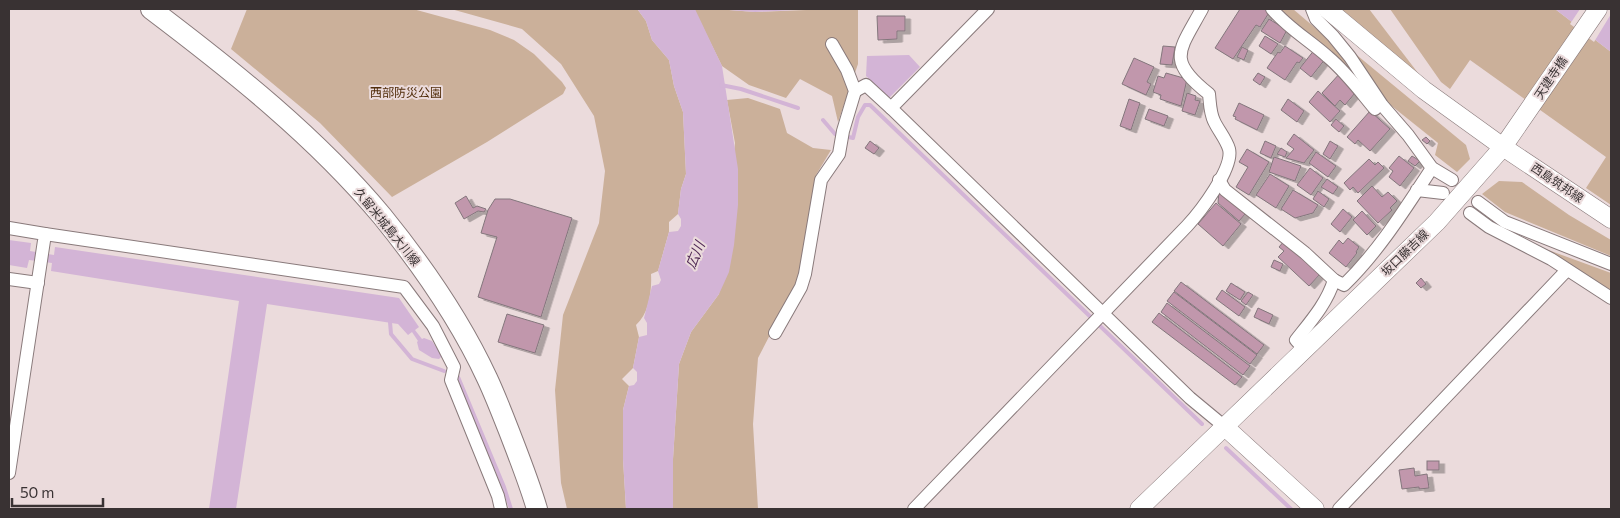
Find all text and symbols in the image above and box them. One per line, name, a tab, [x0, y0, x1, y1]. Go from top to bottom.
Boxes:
street label: 天建寺橋	[1531, 54, 1569, 101]
park label: 西部防災公園	[370, 85, 442, 99]
street label: 西島筑邦線	[1529, 160, 1586, 205]
street label: 久留米城島大川線	[352, 185, 423, 268]
street label: 坂口藤吉線	[1378, 226, 1431, 278]
water label: 広川	[681, 237, 709, 271]
scale bar	[12, 476, 104, 508]
text: 50 m	[20, 483, 54, 501]

